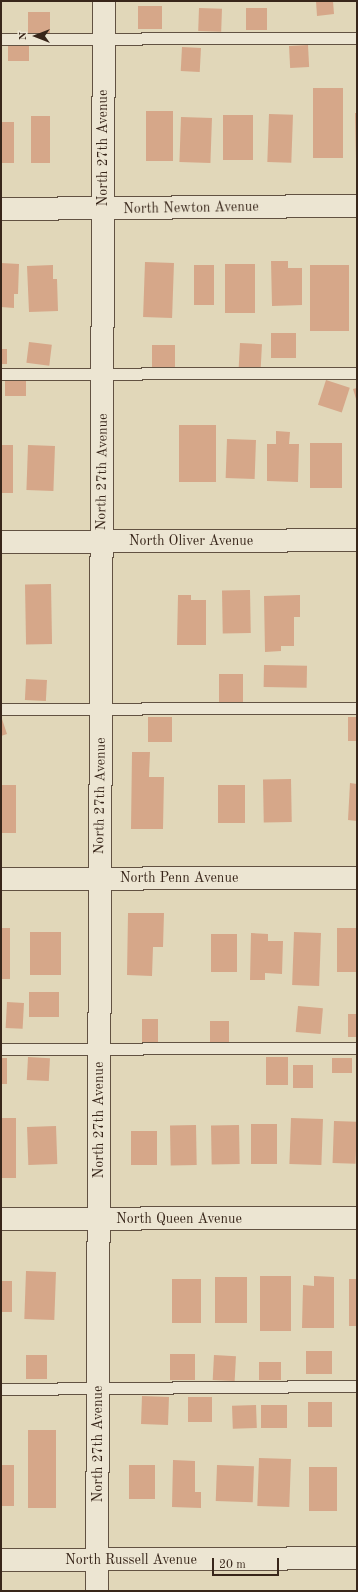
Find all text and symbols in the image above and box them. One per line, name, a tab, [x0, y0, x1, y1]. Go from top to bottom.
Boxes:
north arrow	[16, 16, 56, 56]
text: N	[18, 32, 29, 40]
street label: North 27th Avenue	[95, 89, 111, 207]
street label: North Newton Avenue	[123, 198, 259, 218]
street label: North 27th Avenue	[93, 413, 111, 531]
street label: North Oliver Avenue	[129, 533, 253, 549]
street label: North 27th Avenue	[91, 737, 109, 855]
street label: North Penn Avenue	[120, 870, 238, 886]
street label: North 27th Avenue	[91, 1061, 107, 1179]
street label: North Queen Avenue	[116, 1211, 242, 1227]
street label: North 27th Avenue	[90, 1385, 106, 1503]
scale bar	[214, 1550, 281, 1576]
street label: North Russell Avenue	[65, 1552, 197, 1568]
text: 20 m	[219, 1559, 246, 1571]

